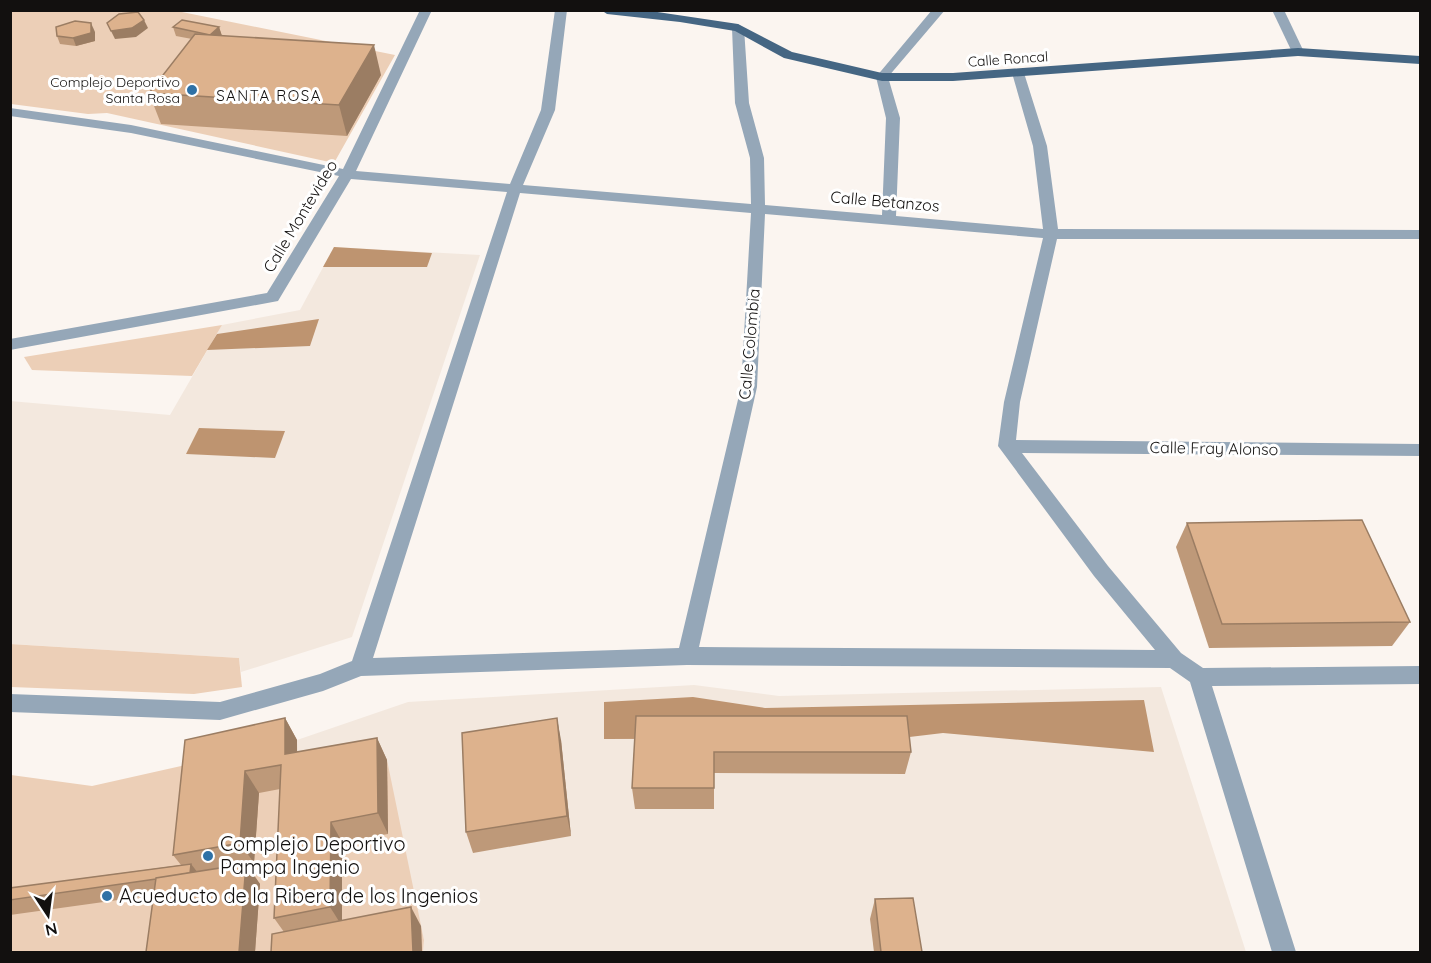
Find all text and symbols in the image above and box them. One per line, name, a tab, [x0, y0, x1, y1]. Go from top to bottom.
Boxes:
street label: Calle Roncal	[967, 47, 1049, 71]
place label: Complejo Deportivo Santa Rosa	[50, 73, 180, 107]
marker: Complejo Deportivo Santa Rosa	[185, 83, 199, 97]
district label: SANTA ROSA	[216, 86, 322, 105]
street label: Calle Montevideo	[259, 156, 341, 276]
street label: Calle Betanzos	[830, 186, 940, 216]
street label: Calle Colombia	[734, 288, 764, 400]
street label: Calle Fray Alonso	[1149, 437, 1279, 459]
place label: Complejo Deportivo Pampa Ingenio	[220, 831, 406, 879]
marker: Complejo Deportivo Pampa Ingenio	[201, 849, 215, 863]
place label: Acueducto de la Ribera de los Ingenios	[119, 883, 478, 908]
north arrow	[18, 885, 78, 945]
marker: Acueducto de la Ribera de los Ingenios	[100, 889, 114, 903]
text: N	[43, 919, 59, 941]

